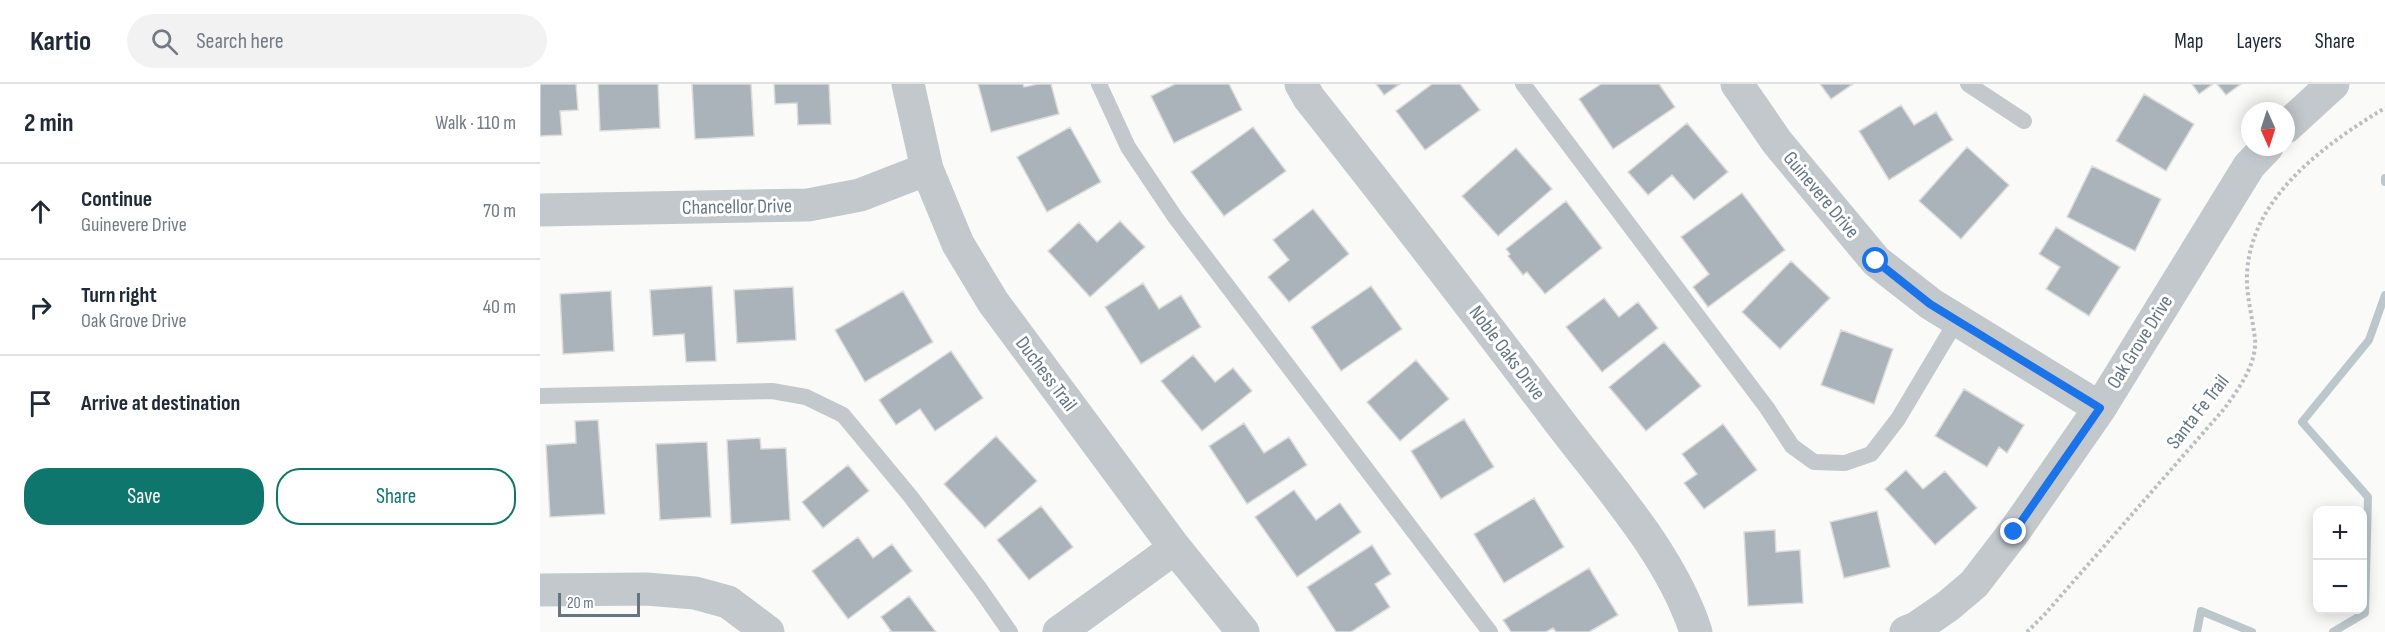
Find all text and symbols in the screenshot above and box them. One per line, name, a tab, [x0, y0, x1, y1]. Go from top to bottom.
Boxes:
search box	[127, 14, 547, 68]
text: Kartio	[30, 25, 91, 58]
icon: search	[148, 25, 181, 58]
text: Search here	[196, 28, 284, 55]
text: Map	[2174, 29, 2203, 54]
text: Layers	[2236, 29, 2282, 54]
text: Share	[2315, 29, 2355, 54]
north arrow	[2241, 102, 2295, 156]
text: 2 min	[24, 108, 74, 139]
text: Walk · 110 m	[435, 111, 516, 135]
street label: Guinevere Drive	[1778, 147, 1864, 243]
text: Continue	[81, 186, 152, 213]
street label: Chancellor Drive	[682, 194, 792, 220]
icon: ahead	[24, 195, 57, 228]
text: 70 m	[483, 199, 516, 223]
text: Guinevere Drive	[81, 213, 187, 237]
route start	[1862, 247, 1888, 273]
text: Turn right	[81, 282, 157, 309]
icon: right	[24, 291, 57, 324]
street label: Oak Grove Drive	[2102, 291, 2178, 393]
text: 40 m	[483, 295, 516, 319]
street label: Noble Oaks Drive	[1464, 301, 1550, 405]
text: Oak Grove Drive	[81, 309, 187, 333]
street label: Duchess Trail	[1010, 332, 1082, 416]
street label: Santa Fe Trail	[2162, 370, 2234, 454]
icon: arrive	[24, 387, 57, 420]
text: Arrive at destination	[81, 390, 240, 417]
button: Save	[24, 468, 264, 525]
button: Share	[276, 468, 516, 525]
map controls	[2313, 506, 2367, 614]
button: +	[2313, 506, 2367, 560]
route end	[2000, 518, 2026, 544]
button: −	[2313, 560, 2367, 614]
scale bar	[558, 590, 640, 618]
text: 20 m	[567, 594, 594, 613]

